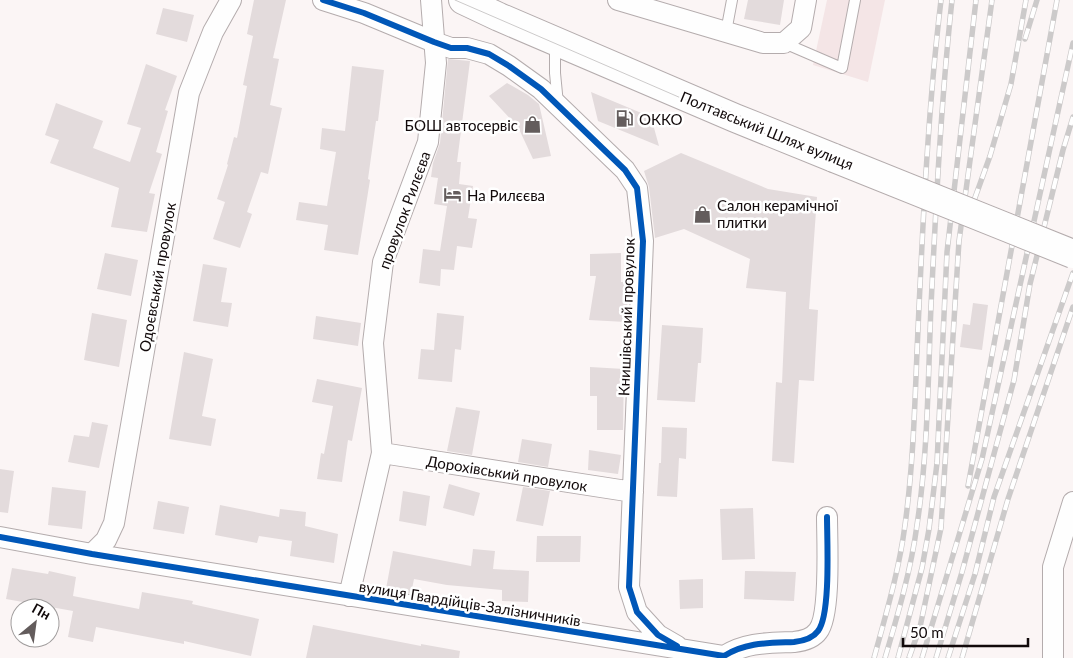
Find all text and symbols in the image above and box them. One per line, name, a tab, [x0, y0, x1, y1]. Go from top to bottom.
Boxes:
street label: Полтавський Шлях вулиця	[678, 87, 856, 173]
fuel station icon: ОККО	[615, 109, 635, 129]
place label: ОККО	[639, 110, 683, 128]
shop icon: БОШ автосервіс	[522, 115, 542, 135]
place label: БОШ автосервіс	[405, 116, 518, 134]
street label: провулок Рилєєва	[374, 149, 434, 271]
hotel icon: На Рилєєва	[443, 185, 463, 205]
place label: На Рилєєва	[467, 186, 545, 204]
place label: Салон керамічної плитки	[717, 196, 838, 231]
street label: Одоєвський провулок	[135, 201, 179, 353]
shop icon: Салон керамічної плитки	[693, 204, 713, 224]
street label: Книшівський провулок	[614, 237, 638, 396]
street label: Дорохівський провулок	[425, 451, 589, 495]
street label: вулиця Гвардійців-Залізничників	[358, 577, 582, 629]
north arrow	[10, 598, 60, 648]
text: Пн	[29, 599, 54, 623]
scale bar	[903, 616, 1028, 648]
text: 50 m	[910, 623, 944, 641]

